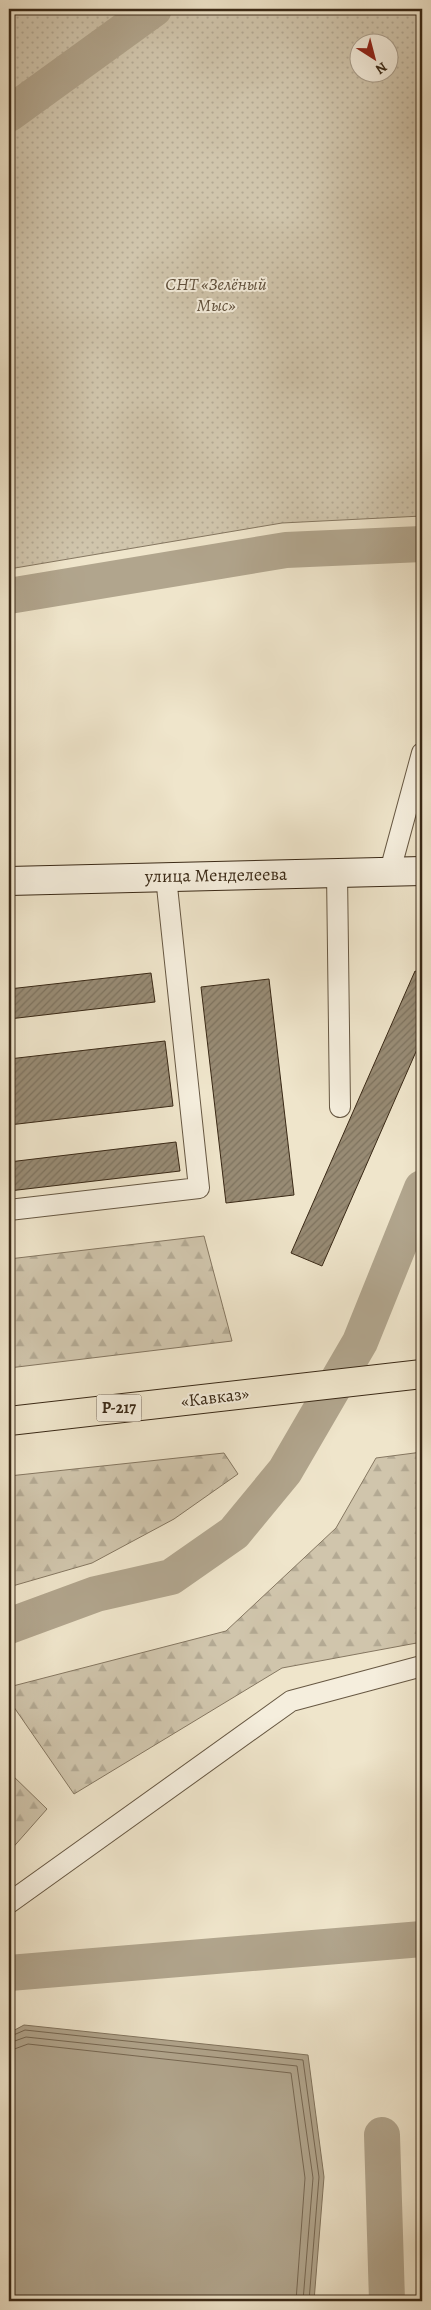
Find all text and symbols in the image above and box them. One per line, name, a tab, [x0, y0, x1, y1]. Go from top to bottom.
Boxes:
north arrow	[348, 32, 398, 82]
text: N	[372, 57, 391, 79]
park label: СНТ «Зелёный Мыс»	[165, 272, 267, 317]
street label: улица Менделеева	[144, 862, 288, 888]
street label: «Кавказ»	[180, 1381, 251, 1413]
road number: Р-217	[96, 1395, 142, 1422]

